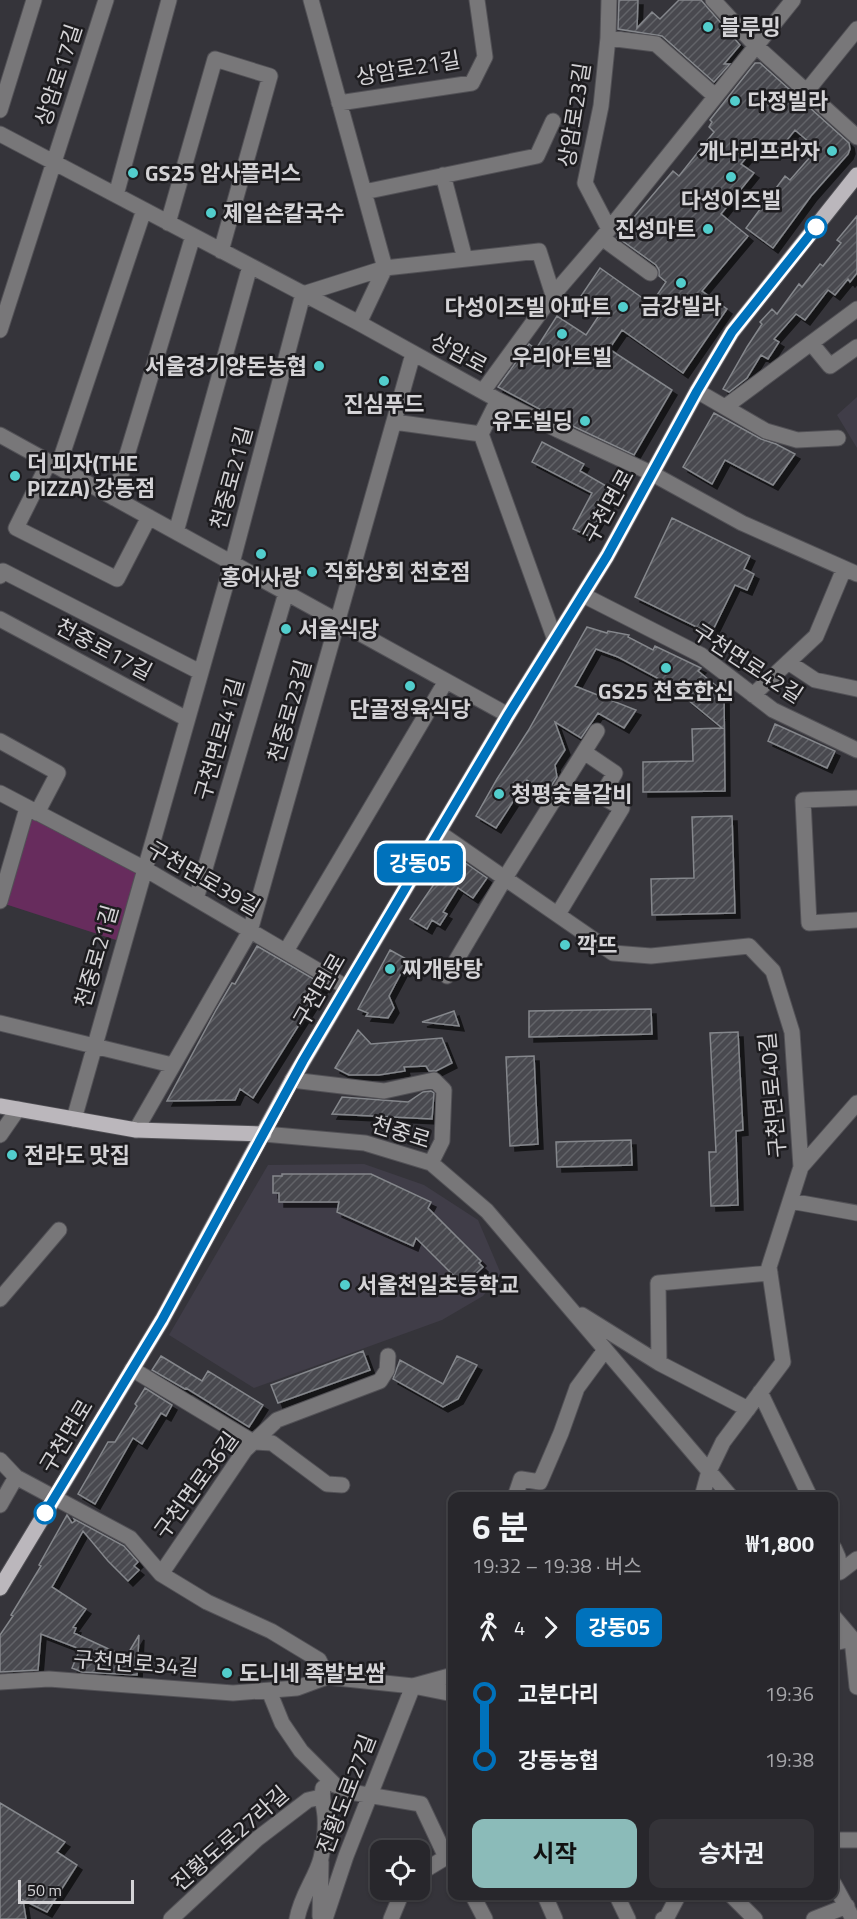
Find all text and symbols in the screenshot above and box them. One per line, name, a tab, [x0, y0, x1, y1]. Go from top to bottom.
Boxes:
place label: 블루밍	[720, 10, 781, 44]
street label: 상암로17길	[26, 20, 90, 130]
marker: 블루밍	[701, 20, 715, 34]
street label: 상암로21길	[353, 42, 463, 94]
street label: 상암로23길	[549, 60, 599, 170]
place label: 다정빌라	[747, 84, 828, 118]
marker: 다정빌라	[728, 94, 742, 108]
place label: 개나리프라자	[699, 134, 820, 168]
marker: 개나리프라자	[825, 144, 839, 158]
place label: GS25 암사플러스	[145, 156, 301, 190]
marker: GS25 암사플러스	[126, 166, 140, 180]
marker: 다성이즈빌	[724, 170, 738, 184]
place label: 다성이즈빌	[680, 183, 782, 217]
place label: 제일손칼국수	[223, 196, 344, 230]
marker: 제일손칼국수	[204, 206, 218, 220]
place label: 진성마트	[615, 212, 696, 246]
unlabelled marker	[805, 216, 827, 238]
marker: 진성마트	[701, 222, 715, 236]
marker: 금강빌라	[674, 276, 688, 290]
place label: 금강빌라	[641, 289, 721, 323]
place label: 다성이즈빌 아파트	[444, 290, 611, 324]
marker: 다성이즈빌 아파트	[616, 300, 630, 314]
street label: 상암로	[424, 324, 494, 382]
marker: 우리아트빌	[555, 327, 569, 341]
place label: 우리아트빌	[511, 340, 613, 374]
place label: 서울경기양돈농협	[145, 349, 307, 383]
marker: 서울경기양돈농협	[312, 359, 326, 373]
marker: 진심푸드	[377, 374, 391, 388]
place label: 진심푸드	[344, 387, 424, 421]
place label: 유도빌딩	[492, 404, 573, 438]
marker: 유도빌딩	[578, 414, 592, 428]
street label: 천중로21길	[201, 423, 261, 533]
place label: 더 피자(THE PIZZA) 강동점	[27, 446, 155, 505]
street label: 구천면로	[574, 462, 642, 550]
marker: 더 피자(THE PIZZA) 강동점	[8, 469, 22, 483]
marker: 홍어사랑	[254, 547, 268, 561]
place label: 직화상회 천호점	[324, 555, 471, 589]
place label: 홍어사랑	[221, 560, 301, 594]
marker: 직화상회 천호점	[305, 565, 319, 579]
street label: 천중로17길	[49, 609, 159, 689]
place label: 서울식당	[298, 612, 379, 646]
street label: 구천면로42길	[686, 614, 810, 712]
marker: 서울식당	[279, 622, 293, 636]
street label: 천중로23길	[258, 656, 320, 766]
marker: GS25 천호한신	[659, 661, 673, 675]
street label: 구천면로41길	[185, 674, 253, 804]
place label: GS25 천호한신	[598, 674, 734, 708]
marker: 단골정육식당	[403, 679, 417, 693]
place label: 단골정육식당	[349, 692, 471, 726]
place label: 청평숯불갈비	[511, 777, 632, 811]
marker: 청평숯불갈비	[492, 787, 506, 801]
street label: 구천면로39길	[141, 832, 267, 924]
line badge: 강동05	[378, 844, 462, 882]
text: 강동05	[389, 847, 451, 879]
street label: 천중로21길	[65, 901, 127, 1011]
place label: 깍뜨	[577, 928, 617, 962]
marker: 깍뜨	[558, 938, 572, 952]
street label: 구천면로	[284, 946, 354, 1034]
place label: 찌개탕탕	[402, 952, 483, 986]
marker: 찌개탕탕	[383, 962, 397, 976]
street label: 구천면로40길	[750, 1031, 794, 1159]
street label: 천중로	[367, 1107, 435, 1157]
place label: 전라도 맛집	[24, 1138, 130, 1172]
marker: 전라도 맛집	[5, 1148, 19, 1162]
place label: 서울천일초등학교	[357, 1268, 519, 1302]
marker: 서울천일초등학교	[338, 1278, 352, 1292]
street label: 구천면로	[31, 1393, 101, 1479]
street label: 구천면로36길	[145, 1424, 247, 1546]
unlabelled marker	[34, 1502, 56, 1524]
text: 6 분	[472, 1502, 528, 1552]
text: ₩1,800	[746, 1527, 814, 1561]
text: 19:32 – 19:38 · 버스	[472, 1550, 642, 1581]
icon: walk	[472, 1611, 505, 1644]
icon: forward	[534, 1611, 567, 1644]
text: 강동05	[588, 1611, 650, 1643]
text: 4	[514, 1612, 525, 1643]
street label: 구천면로34길	[72, 1642, 200, 1684]
place label: 도니네 족발보쌈	[239, 1656, 386, 1690]
marker: 도니네 족발보쌈	[220, 1666, 234, 1680]
text: 고분다리	[518, 1677, 599, 1711]
text: 19:36	[765, 1678, 814, 1709]
street label: 진황도로27길	[308, 1729, 384, 1859]
text: 강동농협	[518, 1743, 599, 1777]
text: 19:38	[765, 1744, 814, 1775]
street label: 진황도로27라길	[164, 1777, 296, 1899]
button: 시작	[472, 1819, 637, 1888]
button: 승차권	[649, 1819, 814, 1888]
map controls	[370, 1840, 430, 1900]
button: locate	[370, 1840, 430, 1900]
scale bar	[18, 1877, 134, 1904]
text: 50 m	[27, 1878, 62, 1902]

